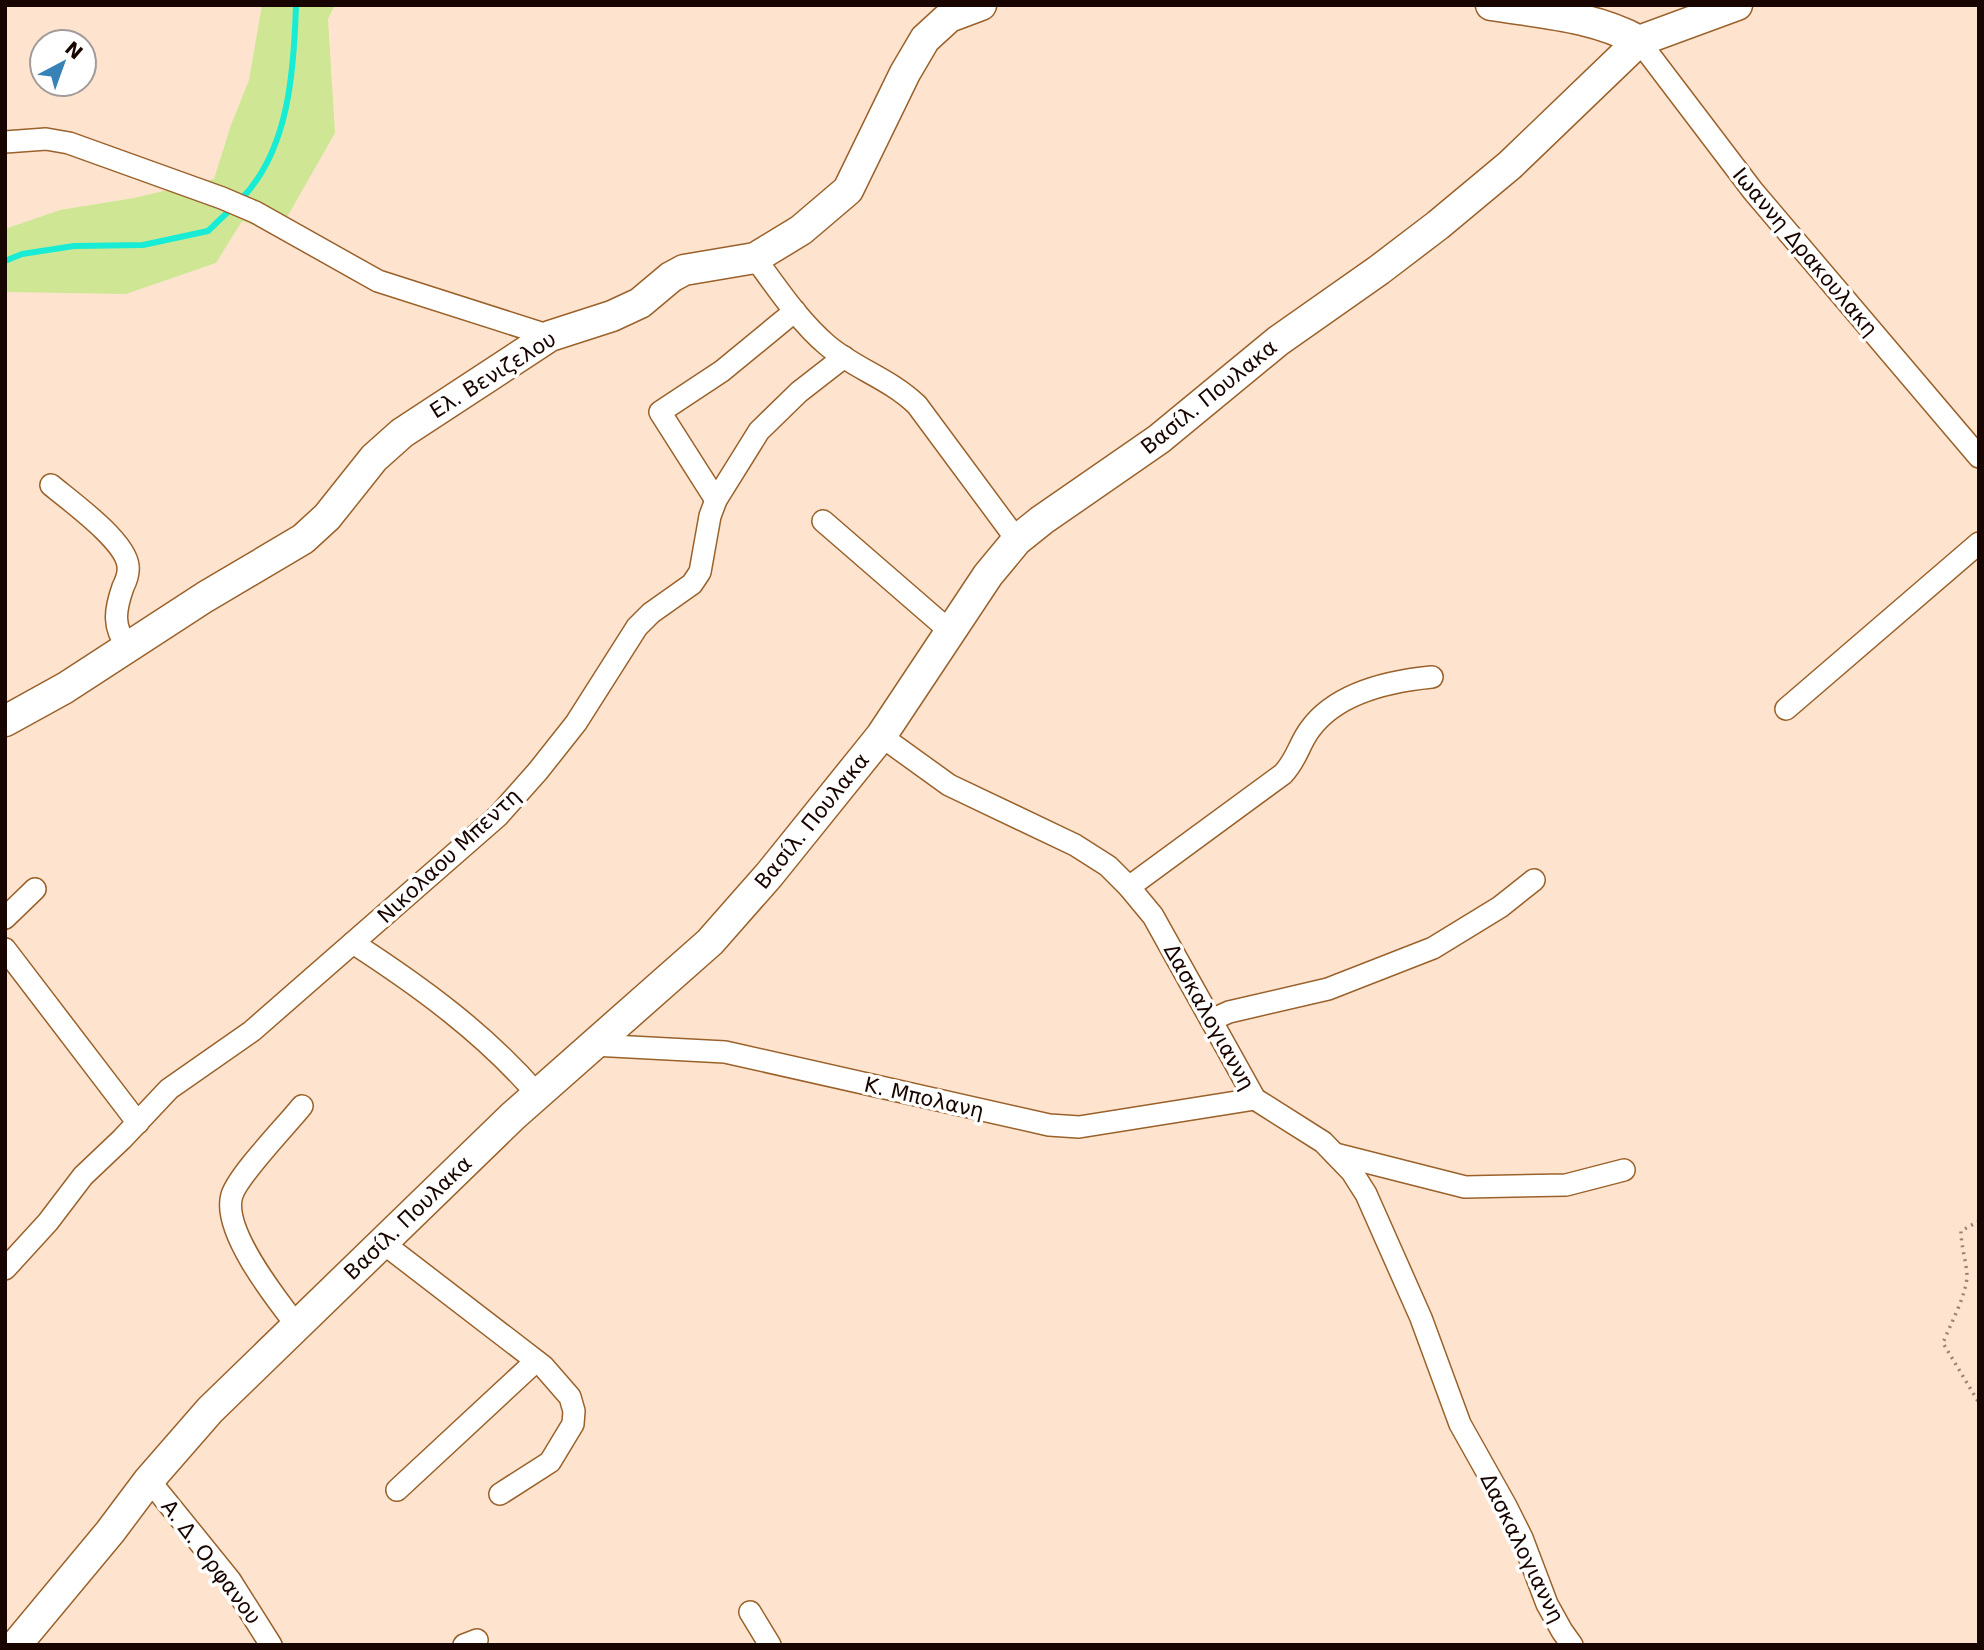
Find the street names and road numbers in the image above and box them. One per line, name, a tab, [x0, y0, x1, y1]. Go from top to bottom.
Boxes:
street label: Ιωαννη Δρακουλακη	[1728, 163, 1882, 341]
street label: Ελ. Βενιζελου	[426, 327, 560, 423]
street label: Βασίλ. Πουλακα	[1136, 335, 1282, 459]
street label: Βασίλ. Πουλακα	[750, 748, 874, 894]
street label: Νικολαου Μπεντη	[373, 784, 525, 928]
street label: Δασκαλογιαννη	[1159, 940, 1259, 1094]
street label: Κ. Μπολανη	[862, 1073, 986, 1123]
street label: Βασίλ. Πουλακα	[339, 1151, 477, 1285]
street label: Δασκαλογιαννη	[1475, 1469, 1569, 1627]
street label: Α. Δ. Ορφανου	[156, 1495, 266, 1629]

